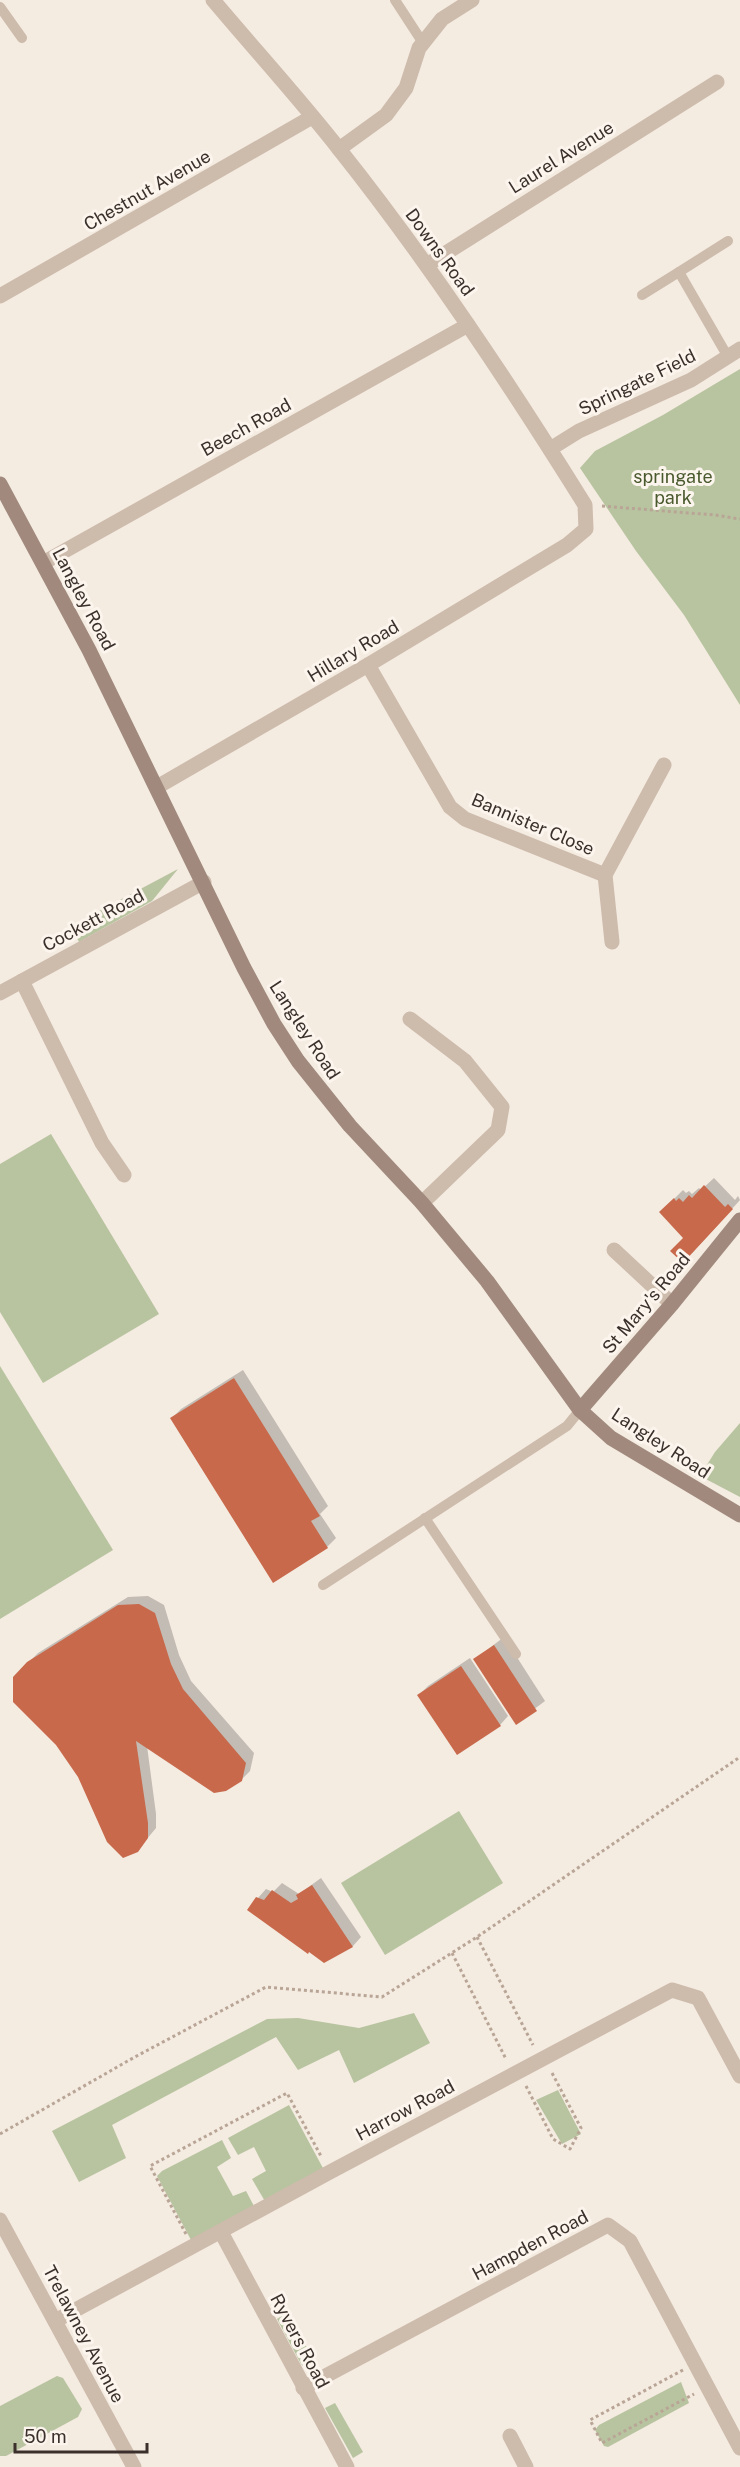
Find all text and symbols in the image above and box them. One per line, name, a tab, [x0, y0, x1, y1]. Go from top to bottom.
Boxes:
street label: Laurel Avenue	[505, 116, 617, 198]
street label: Chestnut Avenue	[80, 145, 214, 235]
street label: Downs Road	[401, 204, 479, 300]
street label: Springate Field	[575, 345, 699, 419]
street label: Beech Road	[197, 394, 295, 460]
park label: springate park	[633, 466, 713, 508]
street label: Langley Road	[48, 544, 120, 654]
street label: Hillary Road	[304, 616, 402, 686]
street label: Bannister Close	[468, 789, 598, 859]
street label: Cockett Road	[39, 884, 147, 956]
street label: Langley Road	[265, 977, 345, 1083]
street label: St Mary's Road	[598, 1248, 694, 1358]
street label: Langley Road	[608, 1403, 714, 1483]
street label: Harrow Road	[352, 2075, 458, 2145]
street label: Hampden Road	[468, 2206, 592, 2284]
street label: Trelawney Avenue	[39, 2262, 129, 2406]
street label: Ryvers Road	[266, 2290, 334, 2392]
scale bar	[15, 2416, 147, 2454]
text: 50 m	[24, 2426, 67, 2447]

